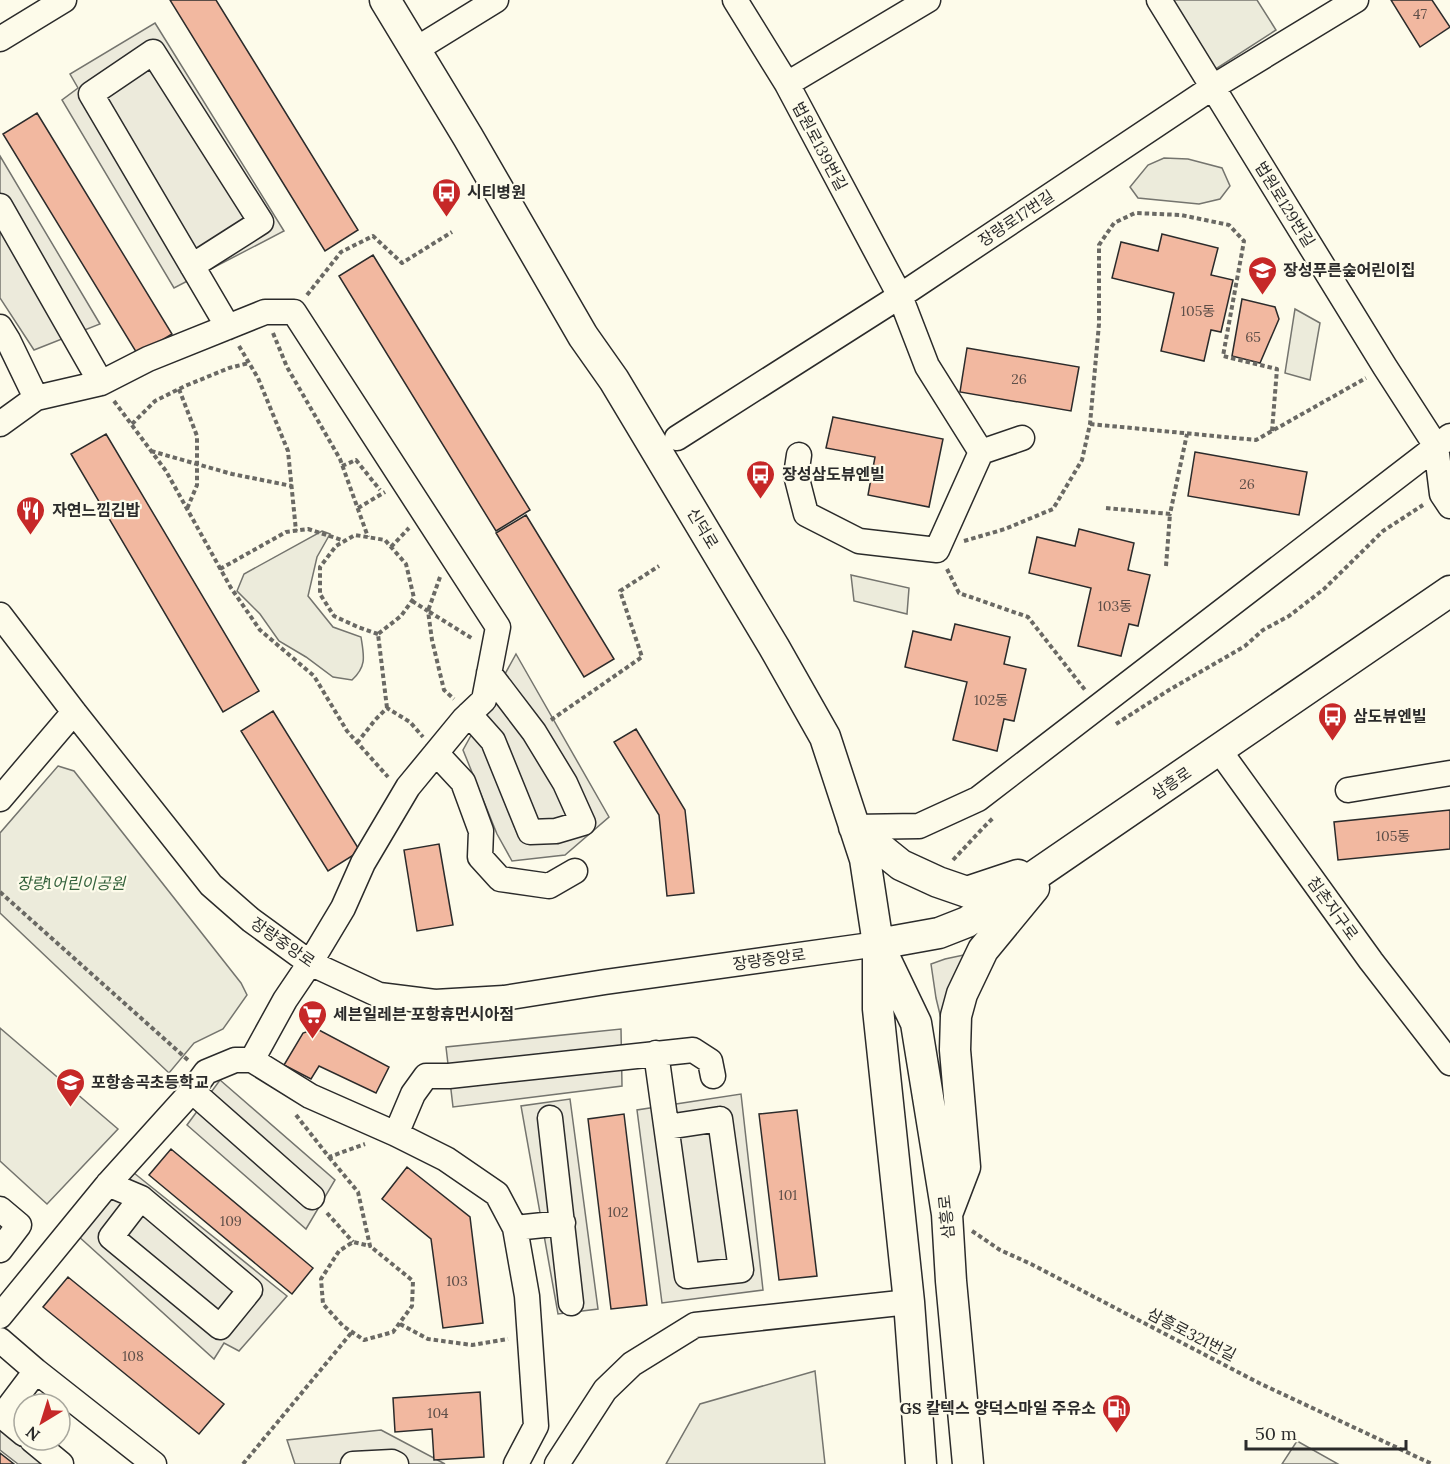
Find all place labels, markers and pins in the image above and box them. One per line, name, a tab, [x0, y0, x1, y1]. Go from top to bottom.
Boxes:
bus stop icon: 시티병원	[430, 176, 462, 218]
place label: 시티병원	[467, 182, 526, 202]
school or university icon: 장성푸른숲어린이집	[1246, 254, 1278, 296]
place label: 장성푸른숲어린이집	[1283, 260, 1415, 280]
bus stop icon: 장성삼도뷰엔빌	[745, 458, 777, 500]
place label: 장성삼도뷰엔빌	[782, 464, 885, 484]
restaurant icon: 자연느낌김밥	[15, 494, 47, 536]
place label: 자연느낌김밥	[52, 500, 141, 520]
bus stop icon: 삼도뷰엔빌	[1316, 700, 1348, 742]
place label: 삼도뷰엔빌	[1353, 706, 1427, 726]
supermarket icon: 세븐일레븐 포항휴먼시아점	[296, 998, 328, 1040]
place label: 세븐일레븐 포항휴먼시아점	[333, 1004, 514, 1024]
school or university icon: 포항송곡초등학교	[54, 1066, 86, 1108]
place label: 포항송곡초등학교	[91, 1072, 209, 1092]
fuel station icon: GS 칼텍스 양덕스마일 주유소	[1101, 1392, 1133, 1434]
place label: GS 칼텍스 양덕스마일 주유소	[900, 1398, 1096, 1418]

